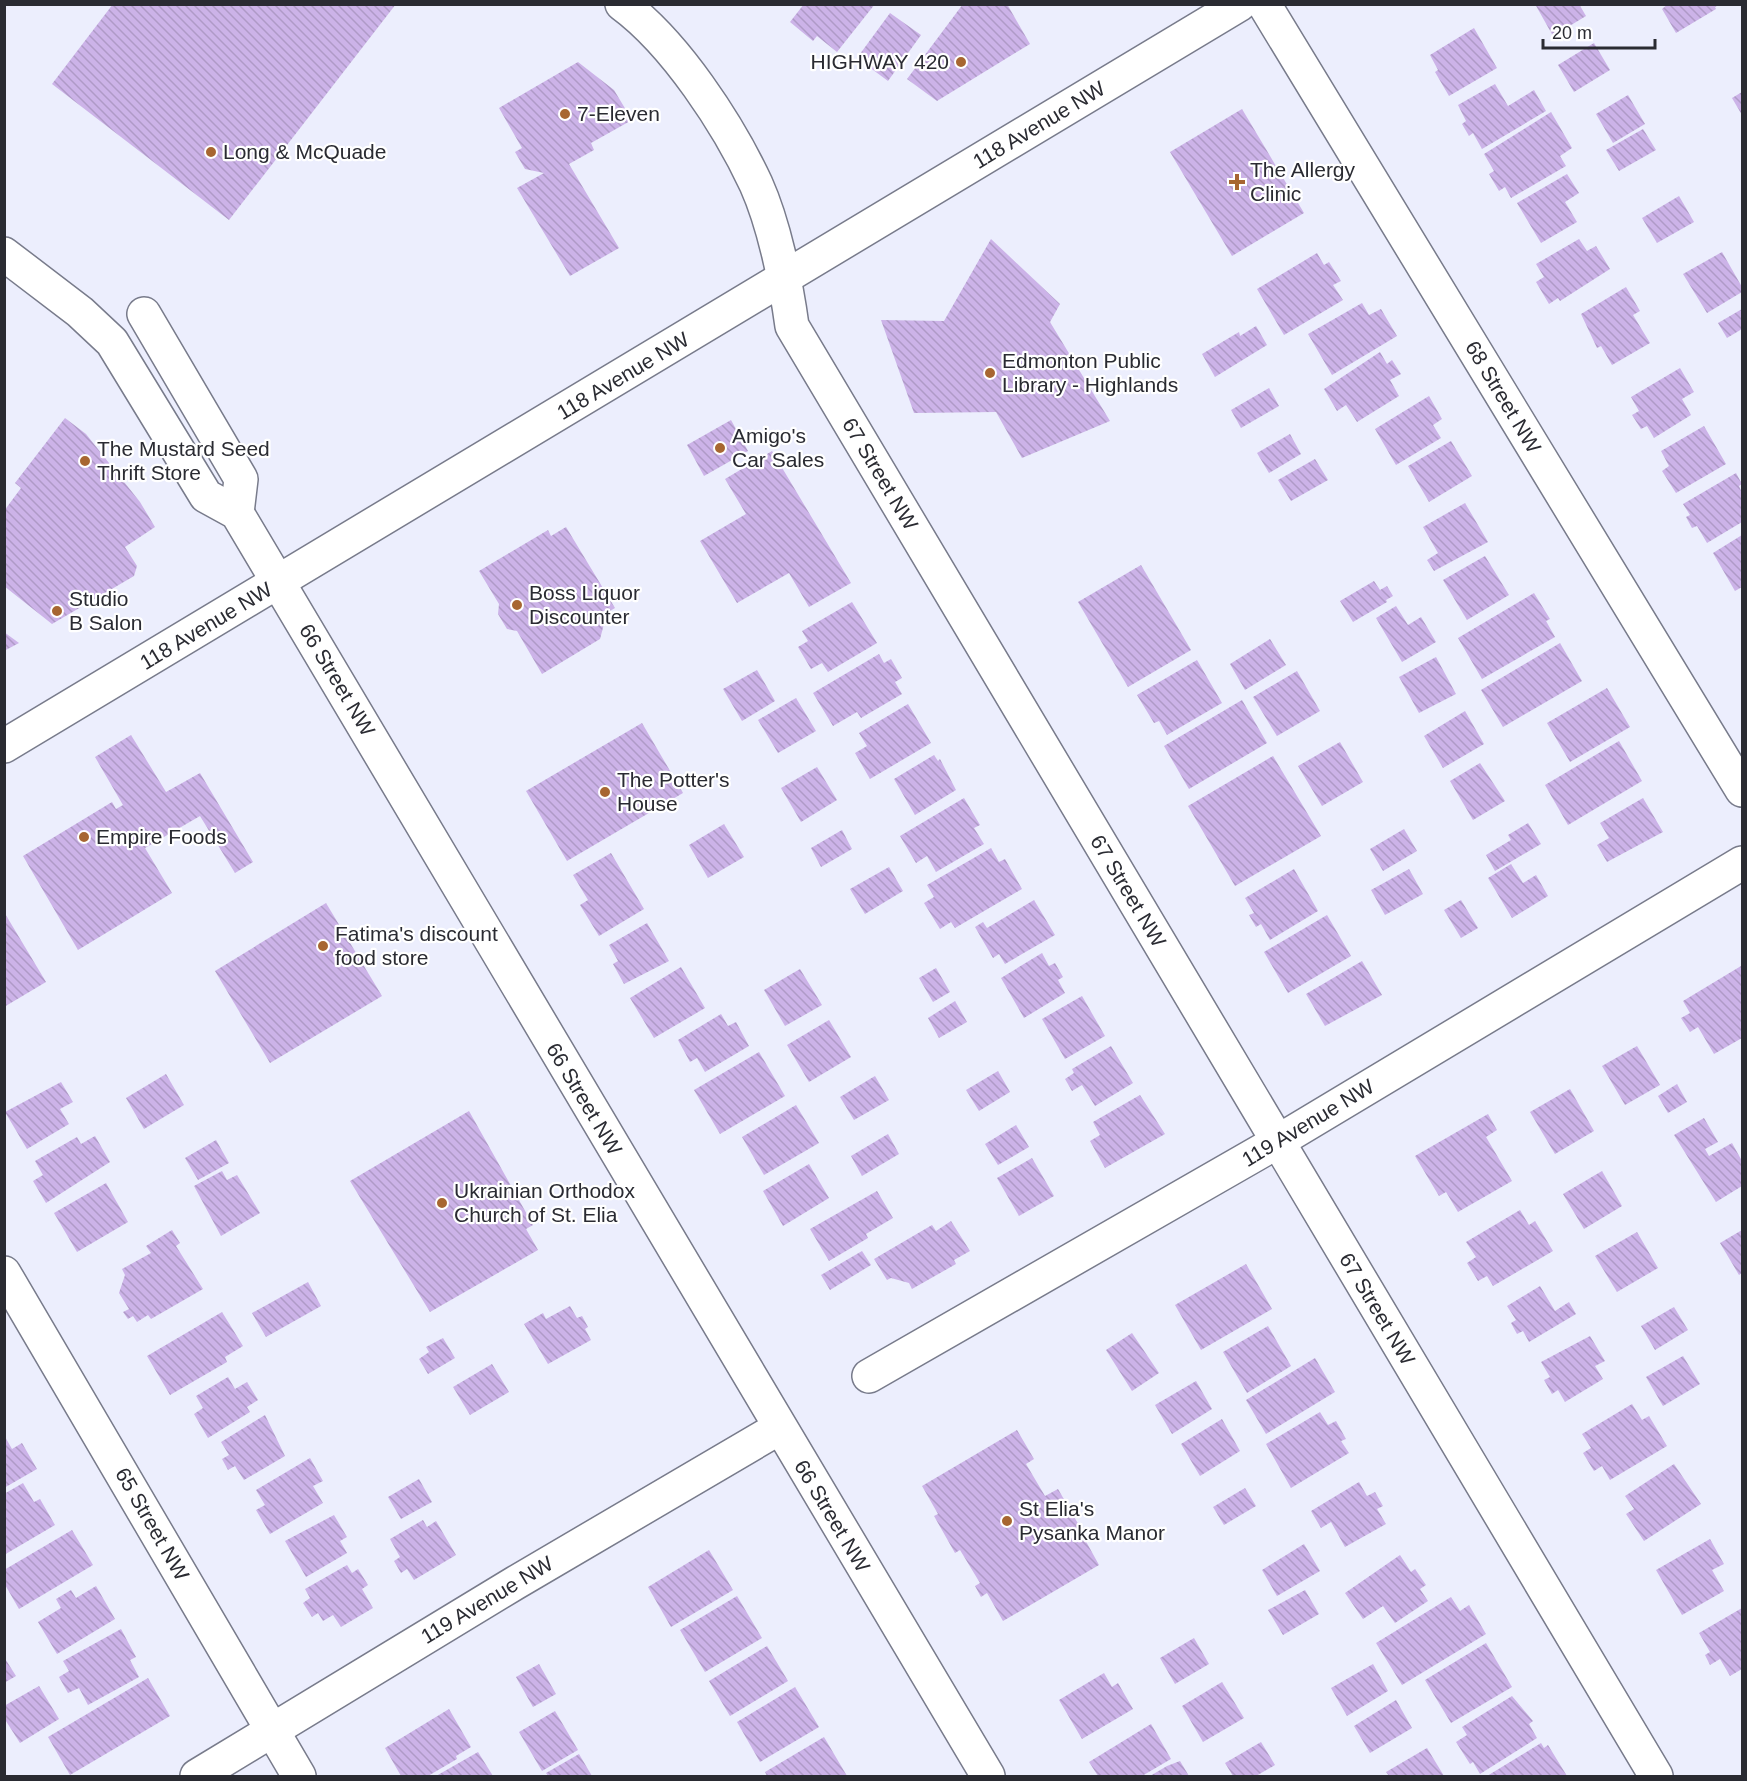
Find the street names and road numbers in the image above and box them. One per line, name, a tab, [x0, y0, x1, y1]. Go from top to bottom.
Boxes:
street label: 118 Avenue NW	[969, 76, 1109, 173]
street label: 118 Avenue NW	[553, 327, 693, 424]
street label: 68 Street NW	[1461, 337, 1546, 457]
street label: 67 Street NW	[838, 414, 923, 534]
street label: 118 Avenue NW	[136, 577, 276, 674]
street label: 66 Street NW	[295, 620, 380, 740]
street label: 67 Street NW	[1086, 831, 1171, 951]
street label: 66 Street NW	[542, 1039, 627, 1159]
street label: 119 Avenue NW	[1238, 1074, 1378, 1171]
street label: 67 Street NW	[1335, 1249, 1420, 1369]
street label: 66 Street NW	[790, 1456, 875, 1576]
street label: 65 Street NW	[111, 1463, 194, 1584]
street label: 119 Avenue NW	[417, 1551, 557, 1648]

